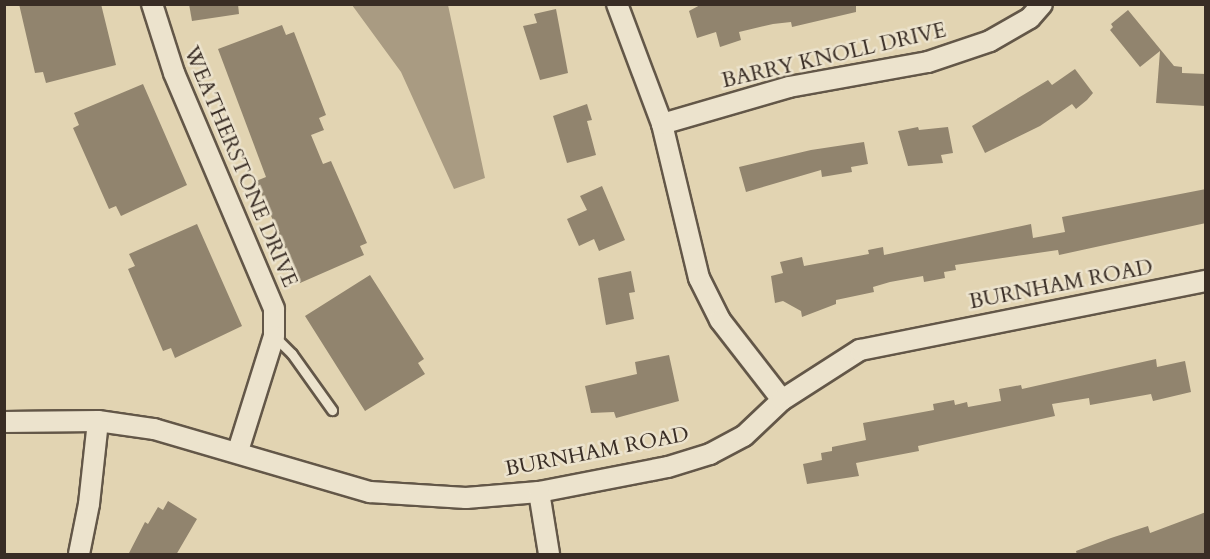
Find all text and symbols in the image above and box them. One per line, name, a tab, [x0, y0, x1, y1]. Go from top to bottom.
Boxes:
street label: BARRY KNOLL DRIVE	[719, 18, 949, 94]
street label: WEATHERSTONE DRIVE	[178, 43, 302, 291]
street label: BURNHAM ROAD	[967, 255, 1155, 315]
street label: BURNHAM ROAD	[503, 422, 691, 482]

